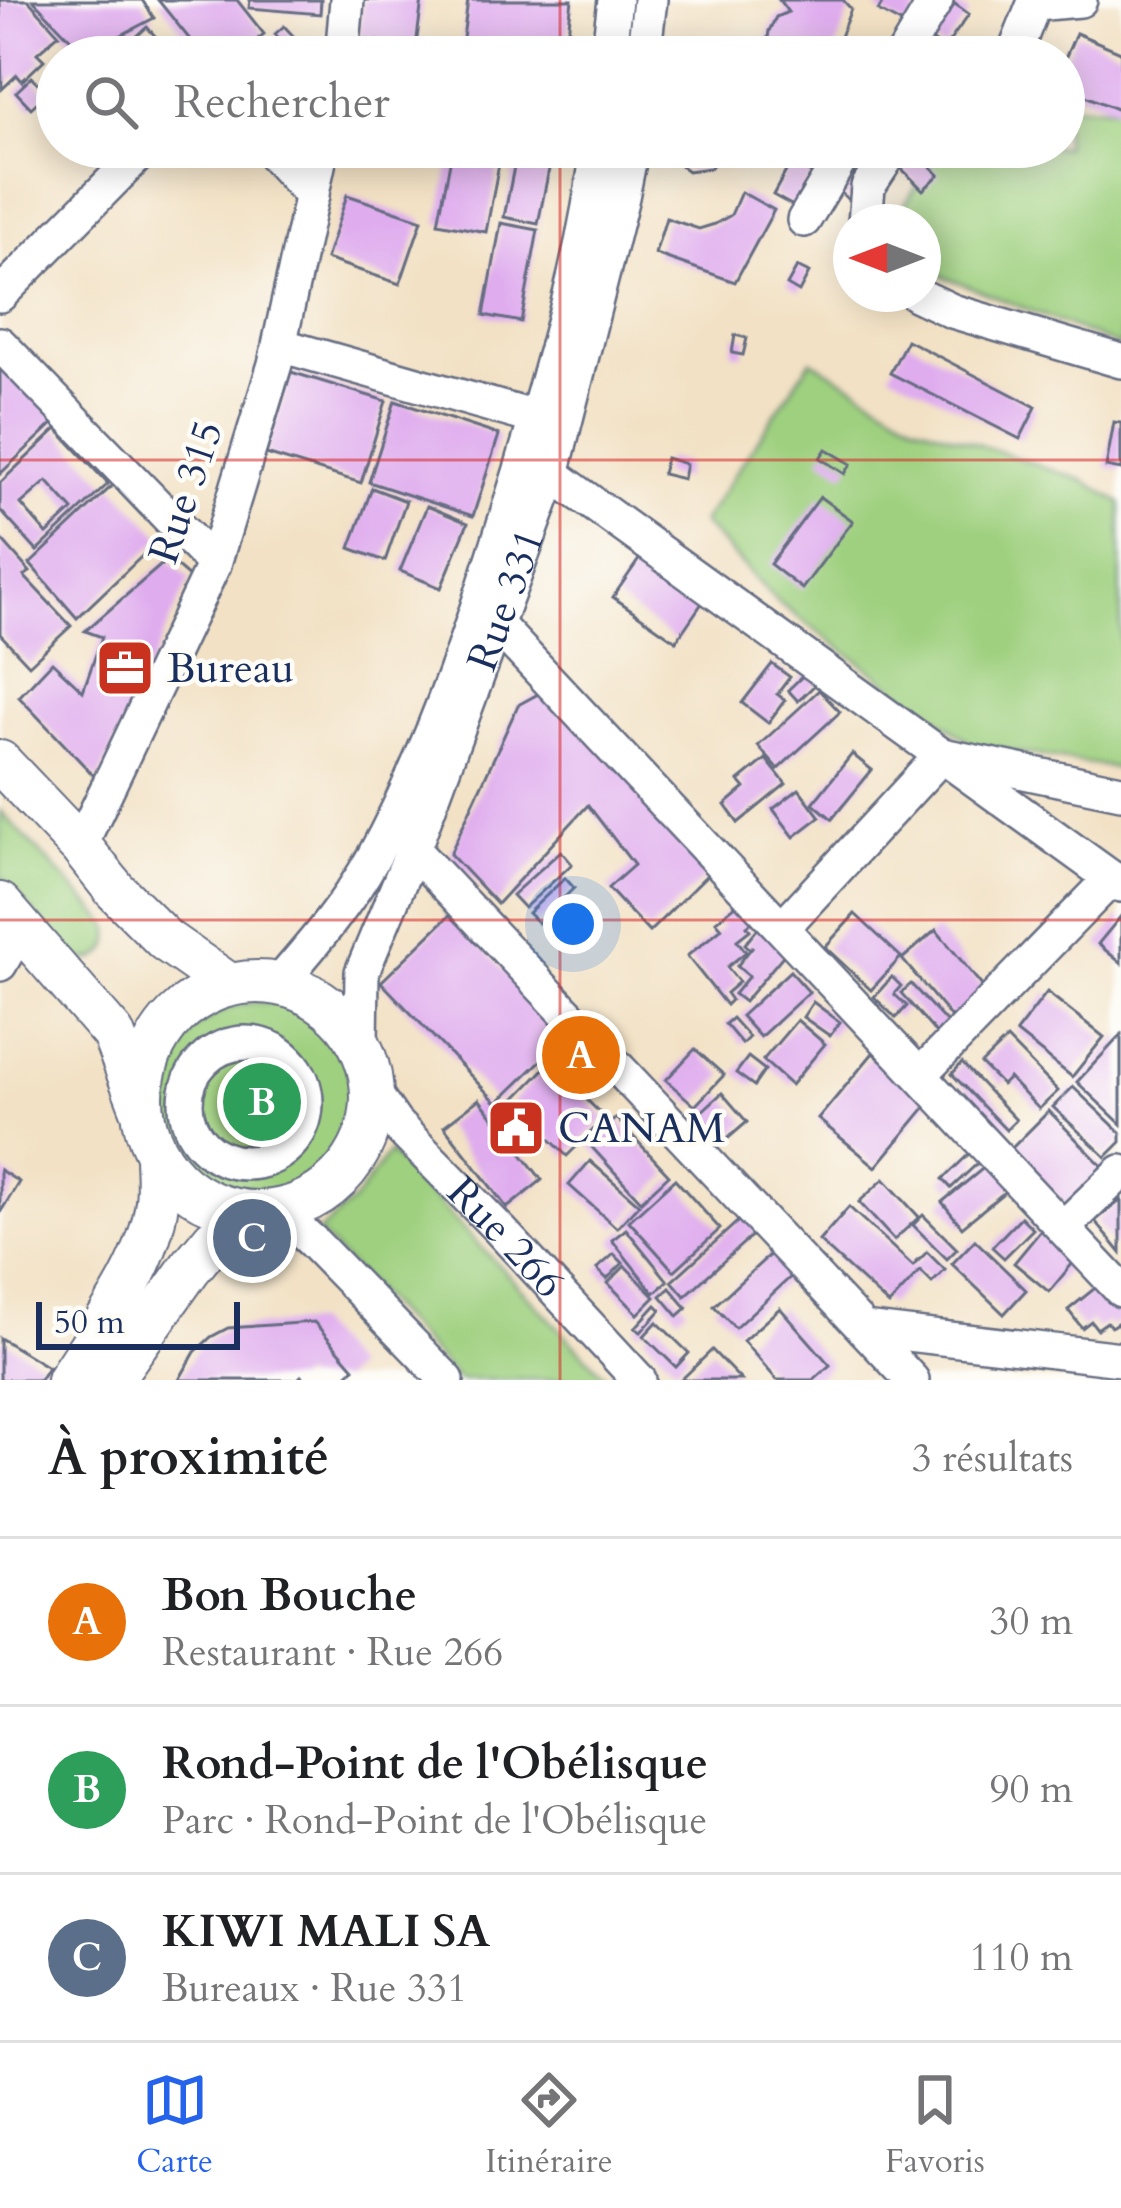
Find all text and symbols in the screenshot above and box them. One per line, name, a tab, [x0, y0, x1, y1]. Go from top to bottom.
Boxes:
search box	[36, 36, 1085, 168]
icon: search	[78, 69, 144, 135]
text: Rechercher	[174, 72, 390, 133]
north arrow	[833, 204, 941, 312]
street label: Rue 315	[135, 413, 237, 571]
street label: Rue 331	[453, 521, 558, 679]
office icon: Bureau	[94, 637, 156, 699]
place label: Bureau	[167, 640, 294, 697]
your location	[543, 894, 603, 954]
pin: A	[542, 1010, 620, 1100]
pin: B	[223, 1057, 301, 1147]
public building icon: CANAM	[485, 1097, 547, 1159]
place label: CANAM	[558, 1100, 725, 1157]
street label: Rue 266	[435, 1164, 577, 1310]
pin: C	[213, 1193, 291, 1283]
scale bar	[36, 1296, 240, 1349]
text: 50 m	[54, 1300, 125, 1345]
text: À proximité	[48, 1423, 329, 1493]
text: 3 résultats	[912, 1432, 1073, 1485]
text: Bon Bouche	[162, 1565, 417, 1626]
text: A	[72, 1595, 102, 1648]
text: 30 m	[990, 1595, 1073, 1648]
text: Restaurant · Rue 266	[162, 1626, 503, 1679]
text: Rond-Point de l'Obélisque	[162, 1733, 708, 1794]
text: B	[73, 1763, 101, 1816]
text: 90 m	[990, 1763, 1073, 1816]
text: Parc · Rond-Point de l'Obélisque	[162, 1794, 707, 1847]
text: KIWI MALI SA	[162, 1901, 490, 1962]
text: C	[72, 1931, 102, 1984]
text: 110 m	[970, 1931, 1073, 1984]
text: Bureaux · Rue 331	[162, 1962, 467, 2015]
tab: Carte	[136, 2067, 213, 2184]
tab: Itinéraire	[485, 2067, 613, 2184]
tab: Favoris	[885, 2067, 985, 2184]

